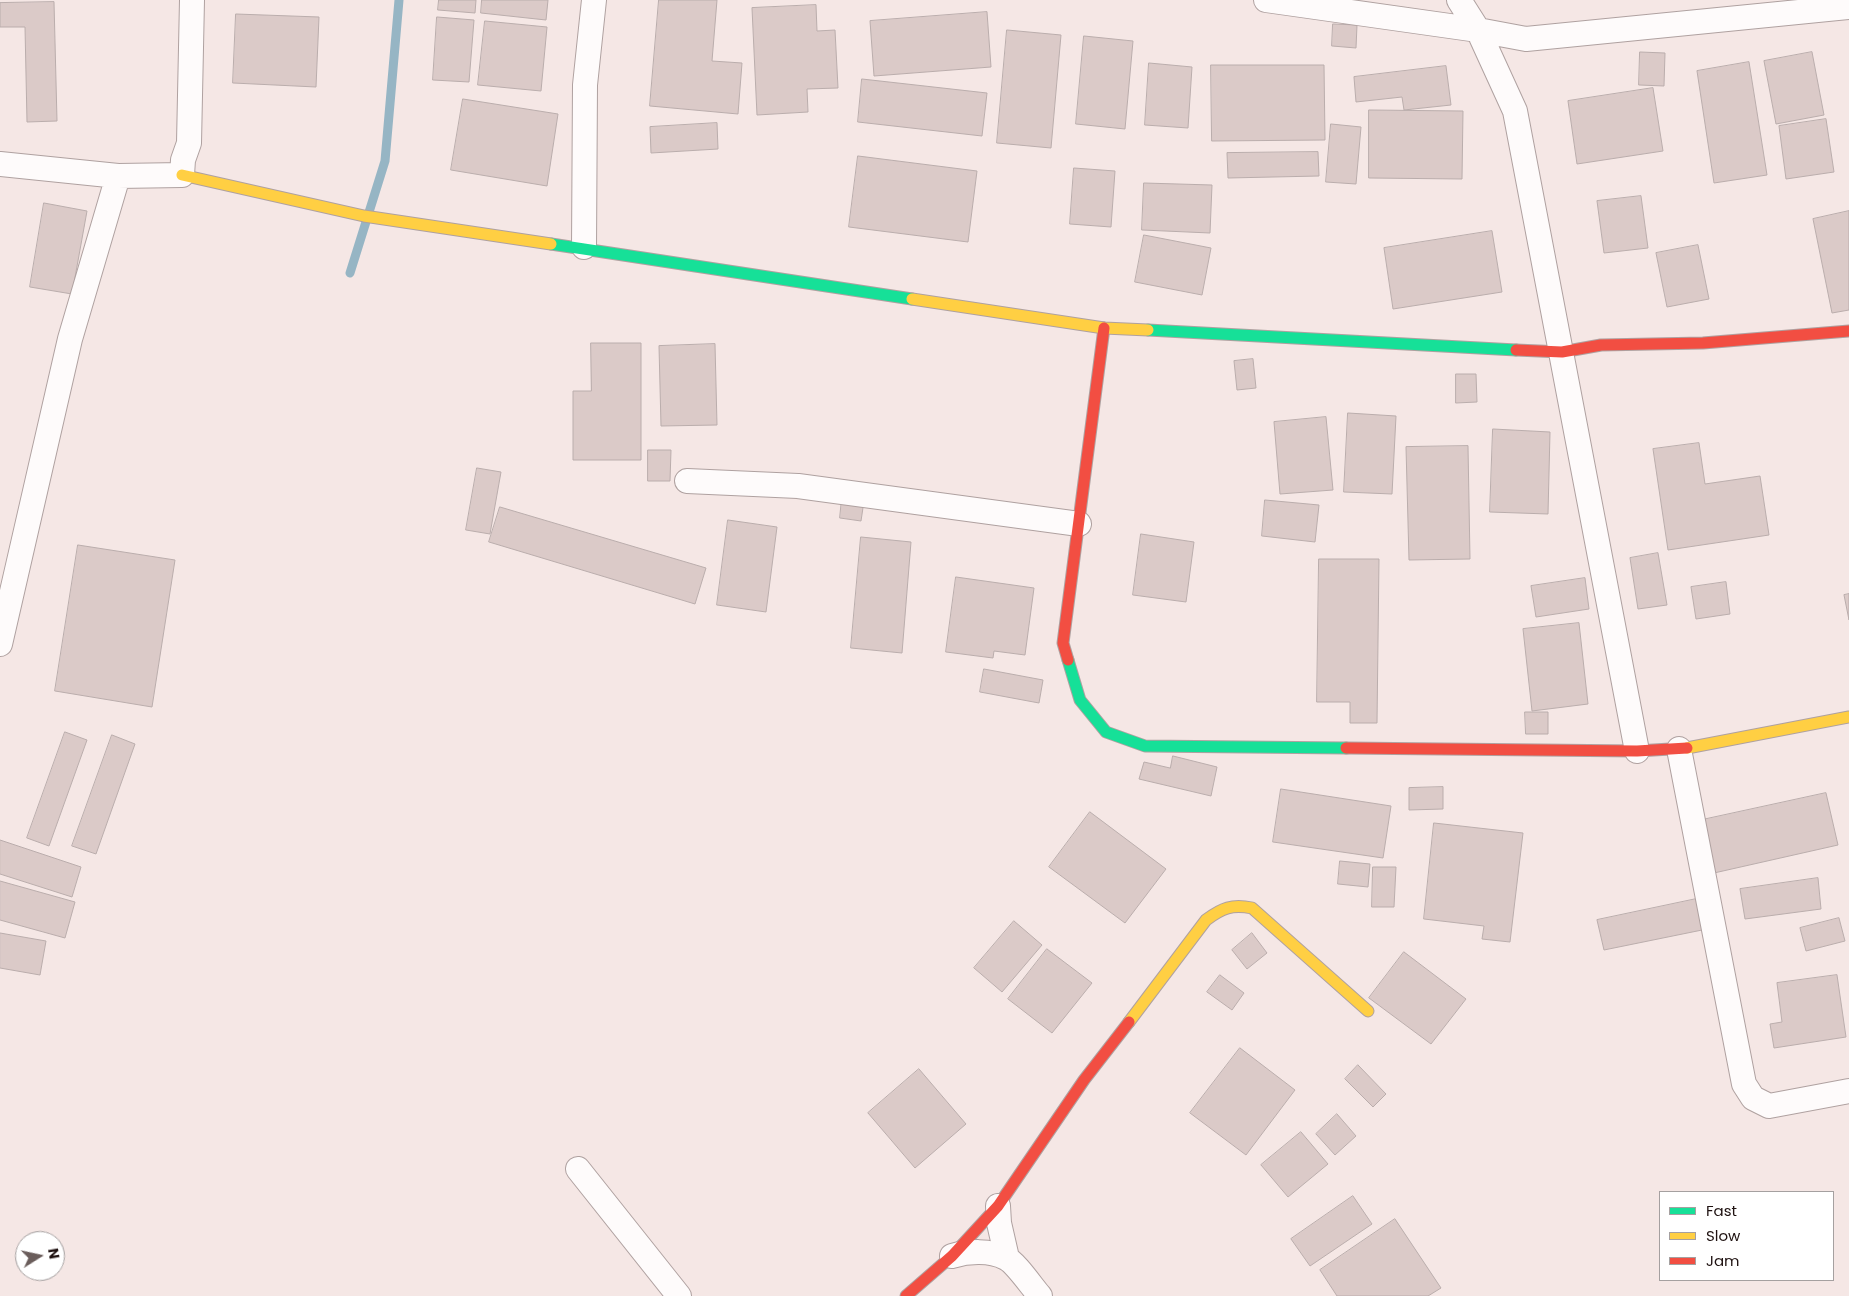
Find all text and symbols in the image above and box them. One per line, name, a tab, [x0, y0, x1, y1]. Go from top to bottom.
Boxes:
legend	[1659, 1191, 1834, 1281]
text: Fast	[1706, 1200, 1737, 1221]
text: Slow	[1706, 1225, 1740, 1246]
north arrow	[15, 1231, 65, 1281]
text: N	[43, 1247, 65, 1260]
text: Jam	[1706, 1250, 1740, 1271]

